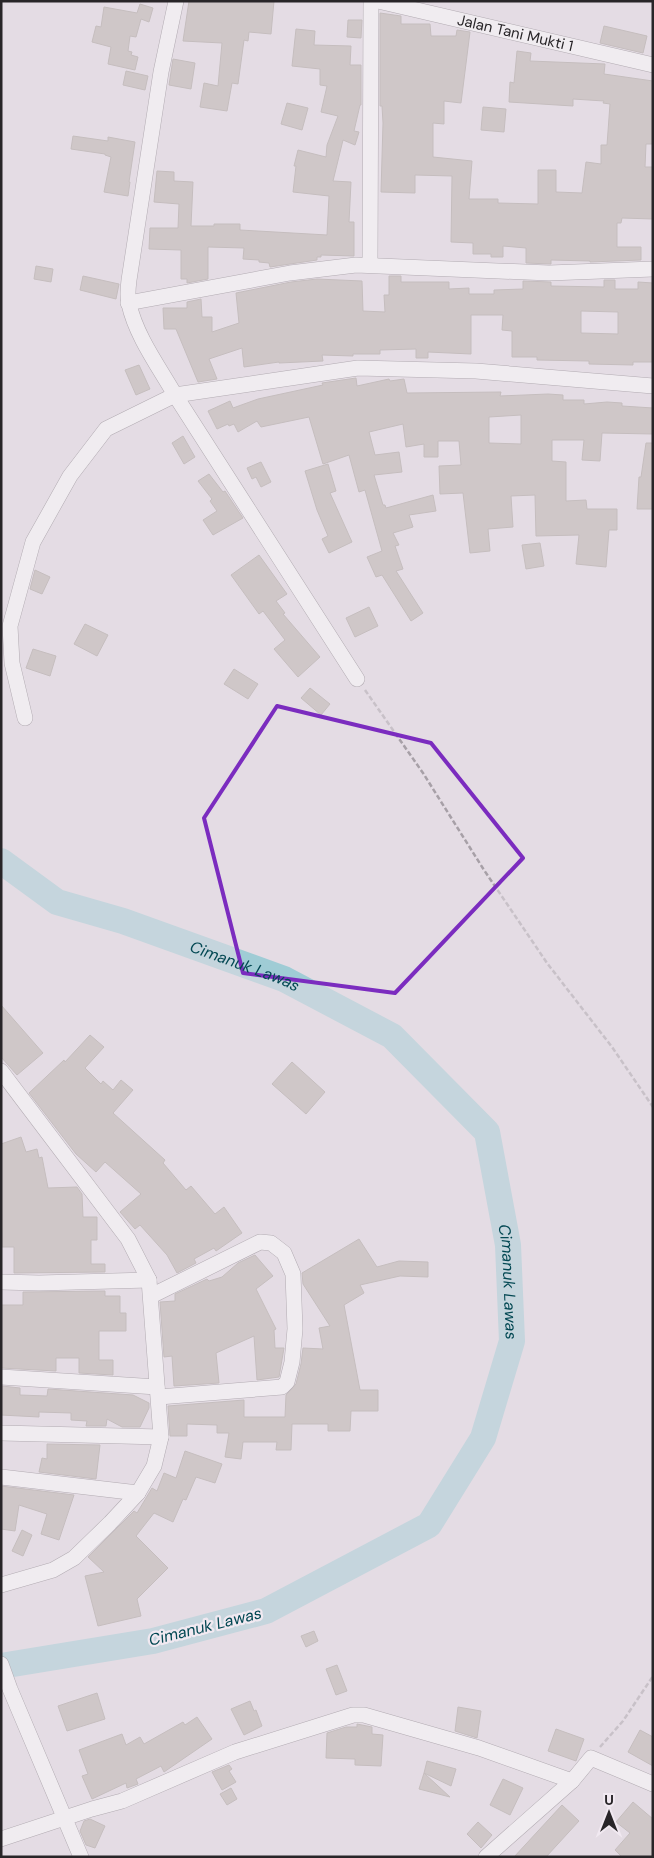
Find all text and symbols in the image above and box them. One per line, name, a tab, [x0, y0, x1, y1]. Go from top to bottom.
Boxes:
street label: Jalan Tani Mukti 1	[455, 10, 575, 56]
water label: Cimanuk Lawas	[187, 936, 303, 997]
water label: Cimanuk Lawas	[493, 1222, 522, 1340]
water label: Cimanuk Lawas	[146, 1602, 264, 1651]
north arrow	[584, 1788, 634, 1838]
text: U	[604, 1791, 614, 1809]

